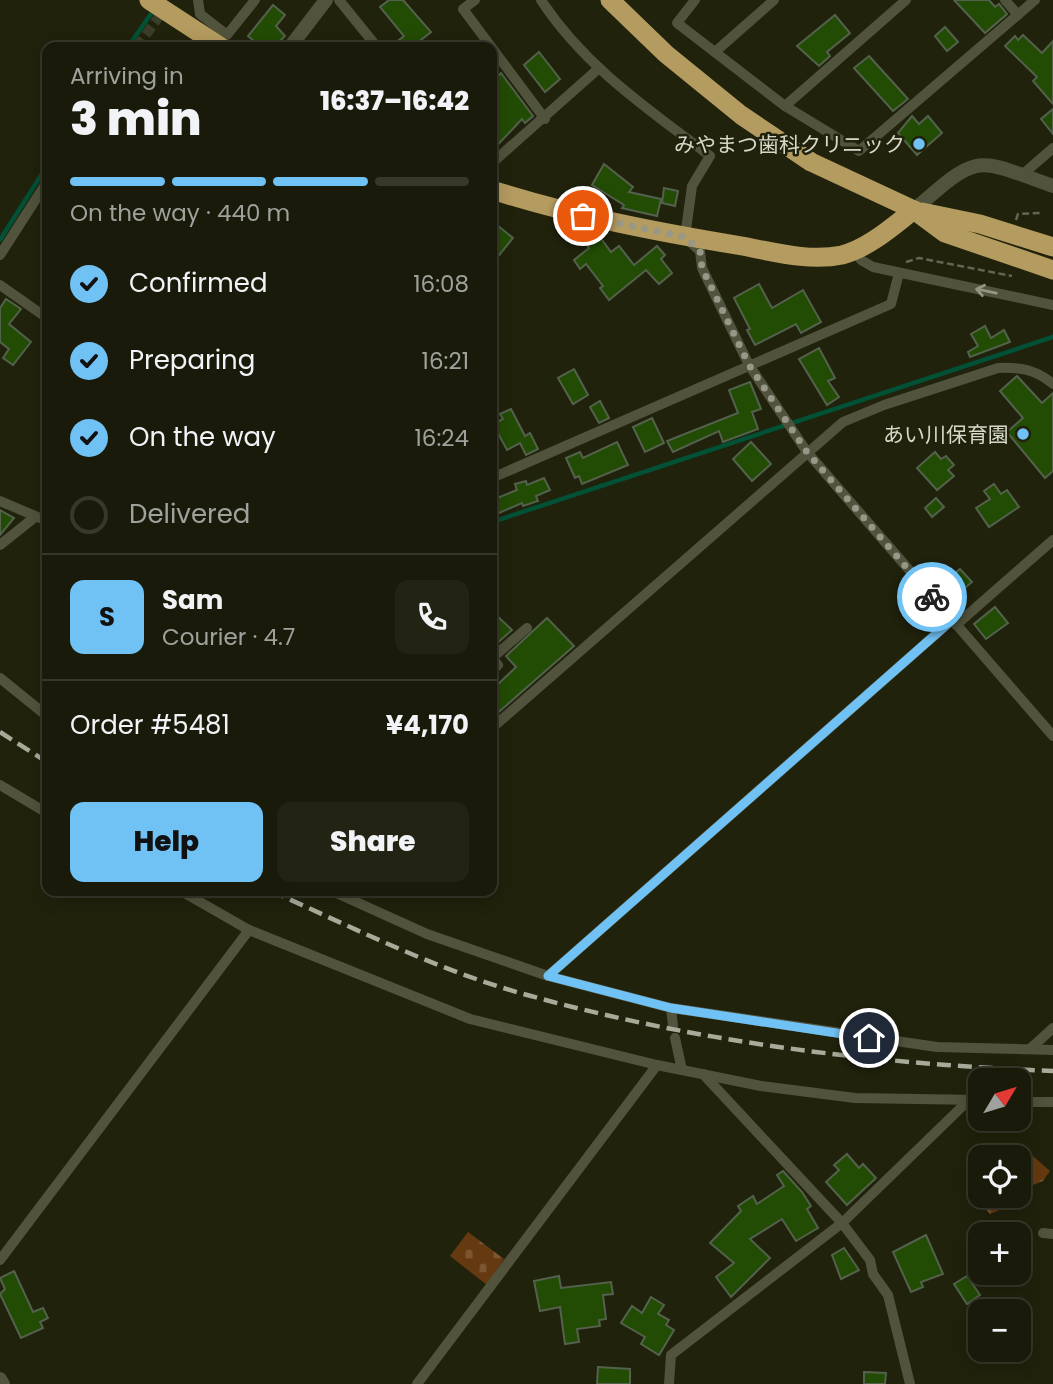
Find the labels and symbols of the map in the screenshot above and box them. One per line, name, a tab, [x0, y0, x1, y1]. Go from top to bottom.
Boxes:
place label: みやまつ歯科クリニック	[674, 130, 905, 159]
marker: みやまつ歯科クリニック	[911, 136, 927, 152]
pin	[553, 186, 613, 246]
one-way arrow	[975, 283, 998, 297]
place label: あい川保育園	[883, 420, 1009, 449]
marker: あい川保育園	[1015, 426, 1031, 442]
courier	[897, 562, 967, 632]
pin	[839, 1008, 899, 1068]
north arrow	[968, 1068, 1031, 1130]

